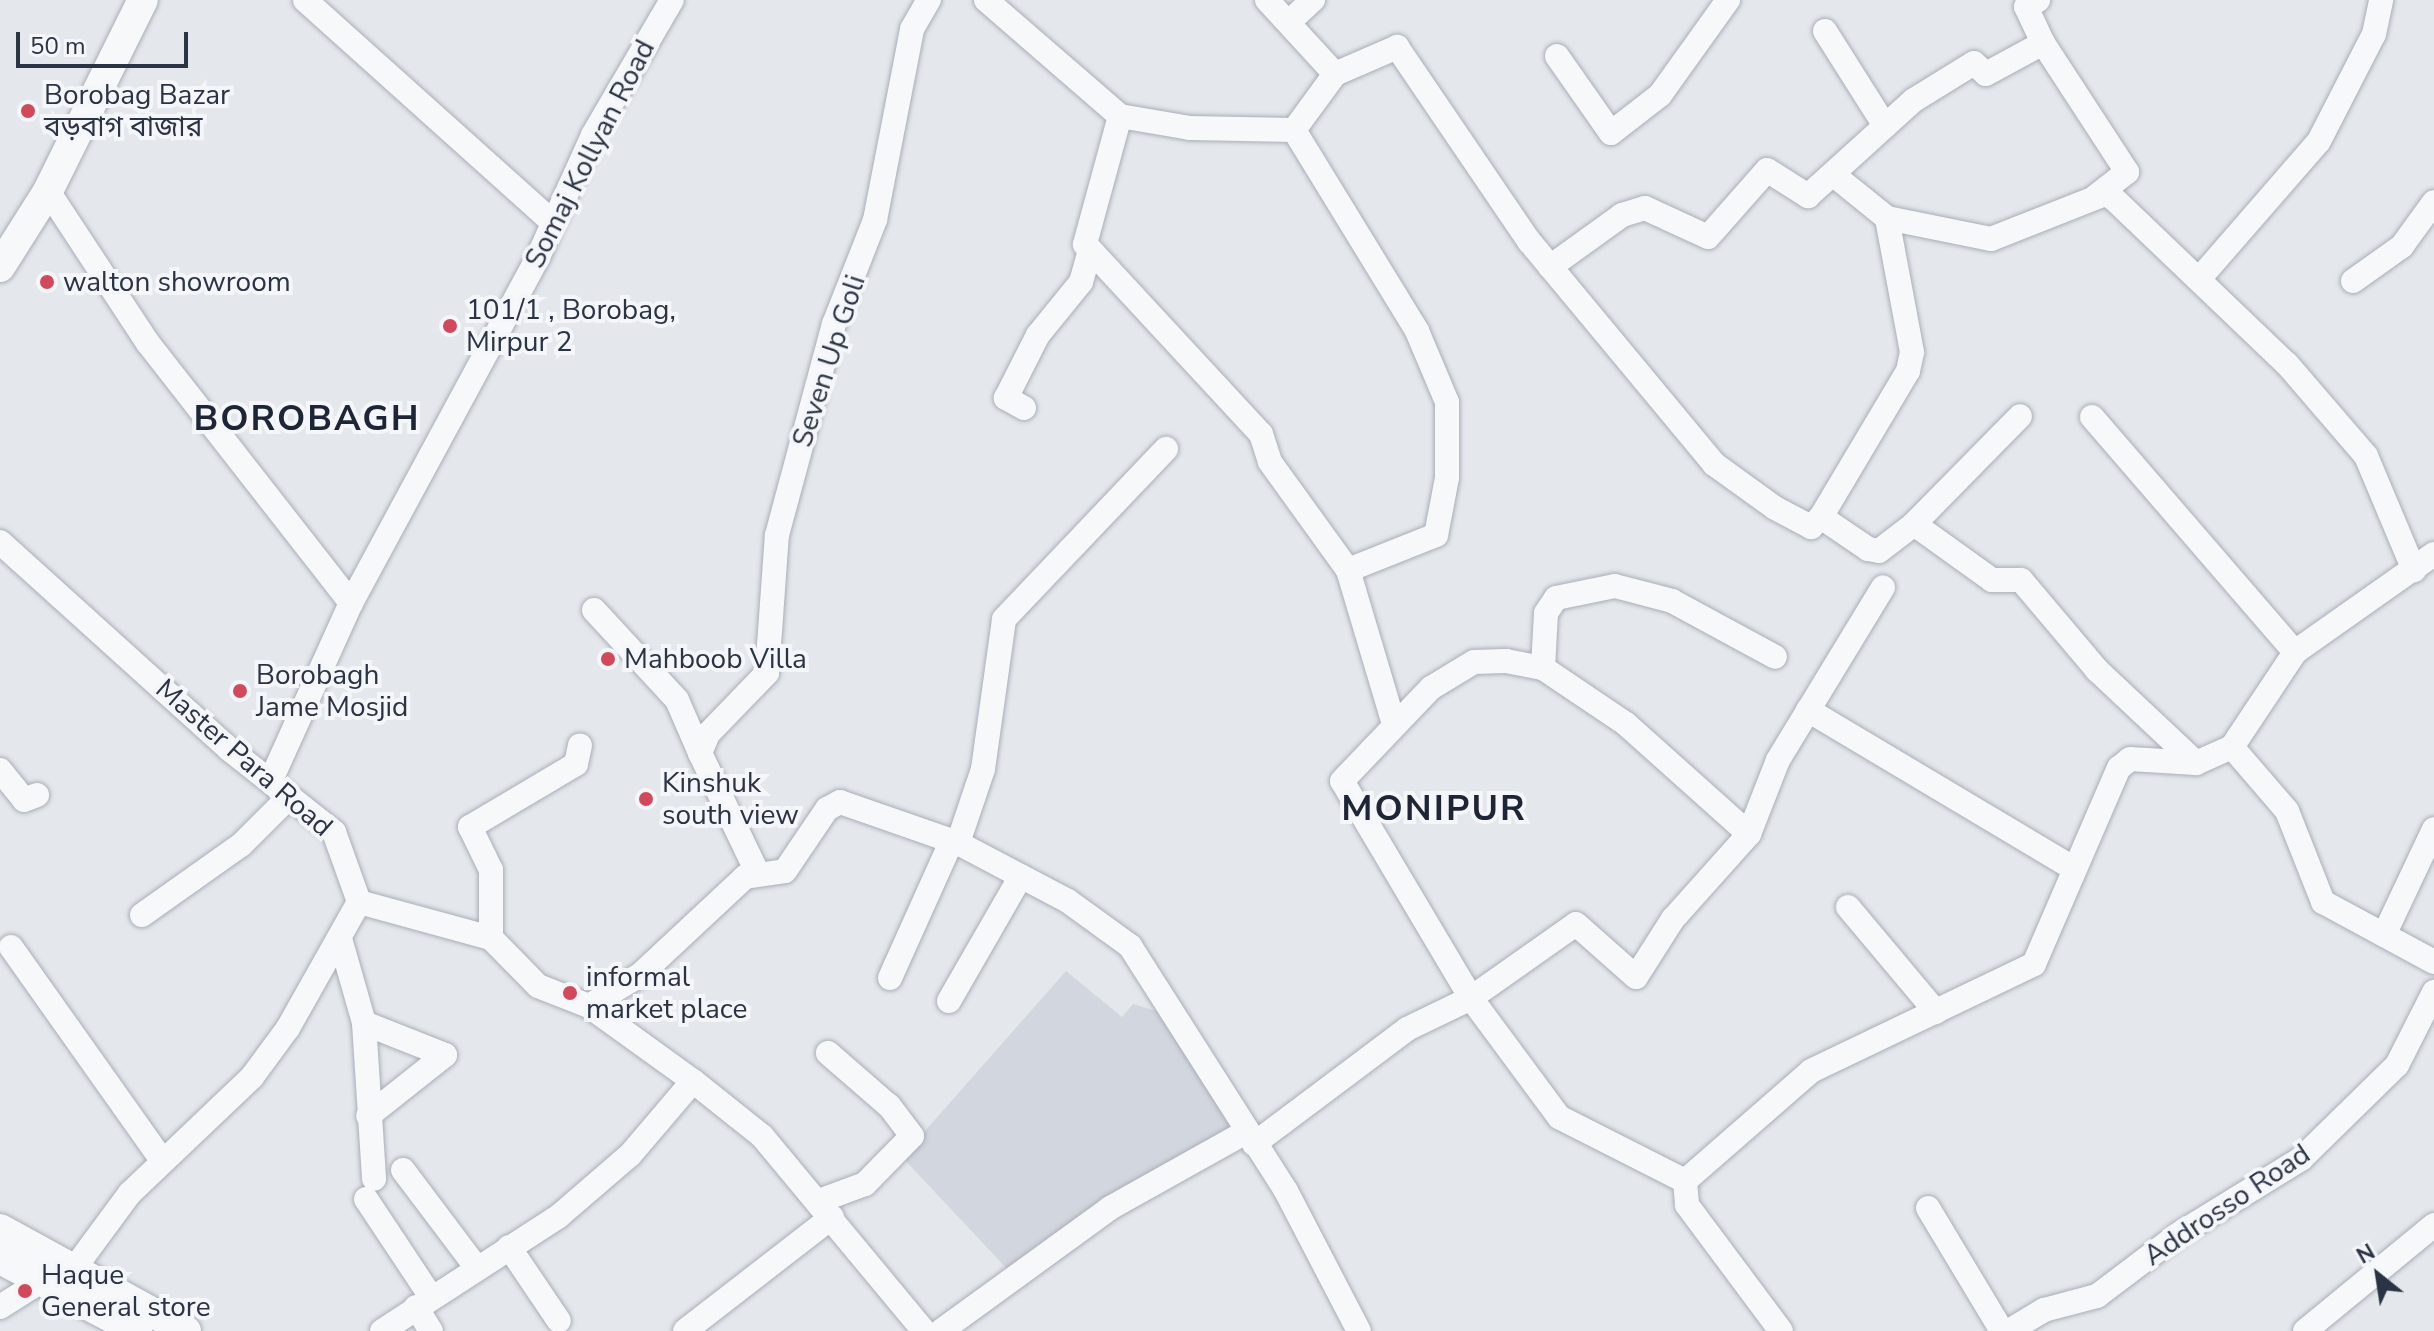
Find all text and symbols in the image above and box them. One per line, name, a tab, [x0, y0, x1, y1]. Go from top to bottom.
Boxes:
scale bar	[20, 16, 192, 66]
text: 50 m	[30, 30, 86, 62]
street label: Somaj Kollyan Road	[518, 34, 662, 274]
place label: Borobag Bazar বড়বাগ বাজার	[44, 78, 230, 144]
marker: Borobag Bazar বড়বাগ বাজার	[19, 102, 37, 120]
place label: walton showroom	[63, 265, 291, 299]
street label: Seven Up Goli	[785, 271, 873, 451]
marker: walton showroom	[38, 273, 56, 291]
place label: 101/1 , Borobag, Mirpur 2	[466, 293, 676, 359]
marker: 101/1 , Borobag, Mirpur 2	[441, 317, 459, 335]
district label: BOROBAGH	[194, 397, 420, 441]
place label: Mahboob Villa	[624, 642, 807, 676]
marker: Mahboob Villa	[599, 650, 617, 668]
place label: Borobagh Jame Mosjid	[256, 658, 408, 724]
street label: Master Para Road	[149, 672, 339, 844]
marker: Borobagh Jame Mosjid	[231, 682, 249, 700]
place label: Kinshuk south view	[662, 766, 799, 832]
district label: MONIPUR	[1341, 787, 1527, 831]
marker: Kinshuk south view	[637, 790, 655, 808]
place label: informal market place	[586, 960, 747, 1026]
marker: informal market place	[561, 984, 579, 1002]
street label: Addrosso Road	[2138, 1137, 2316, 1273]
north arrow	[2338, 1235, 2418, 1315]
text: N	[2351, 1237, 2381, 1271]
place label: Haque General store	[41, 1258, 211, 1324]
marker: Haque General store	[16, 1282, 34, 1300]

